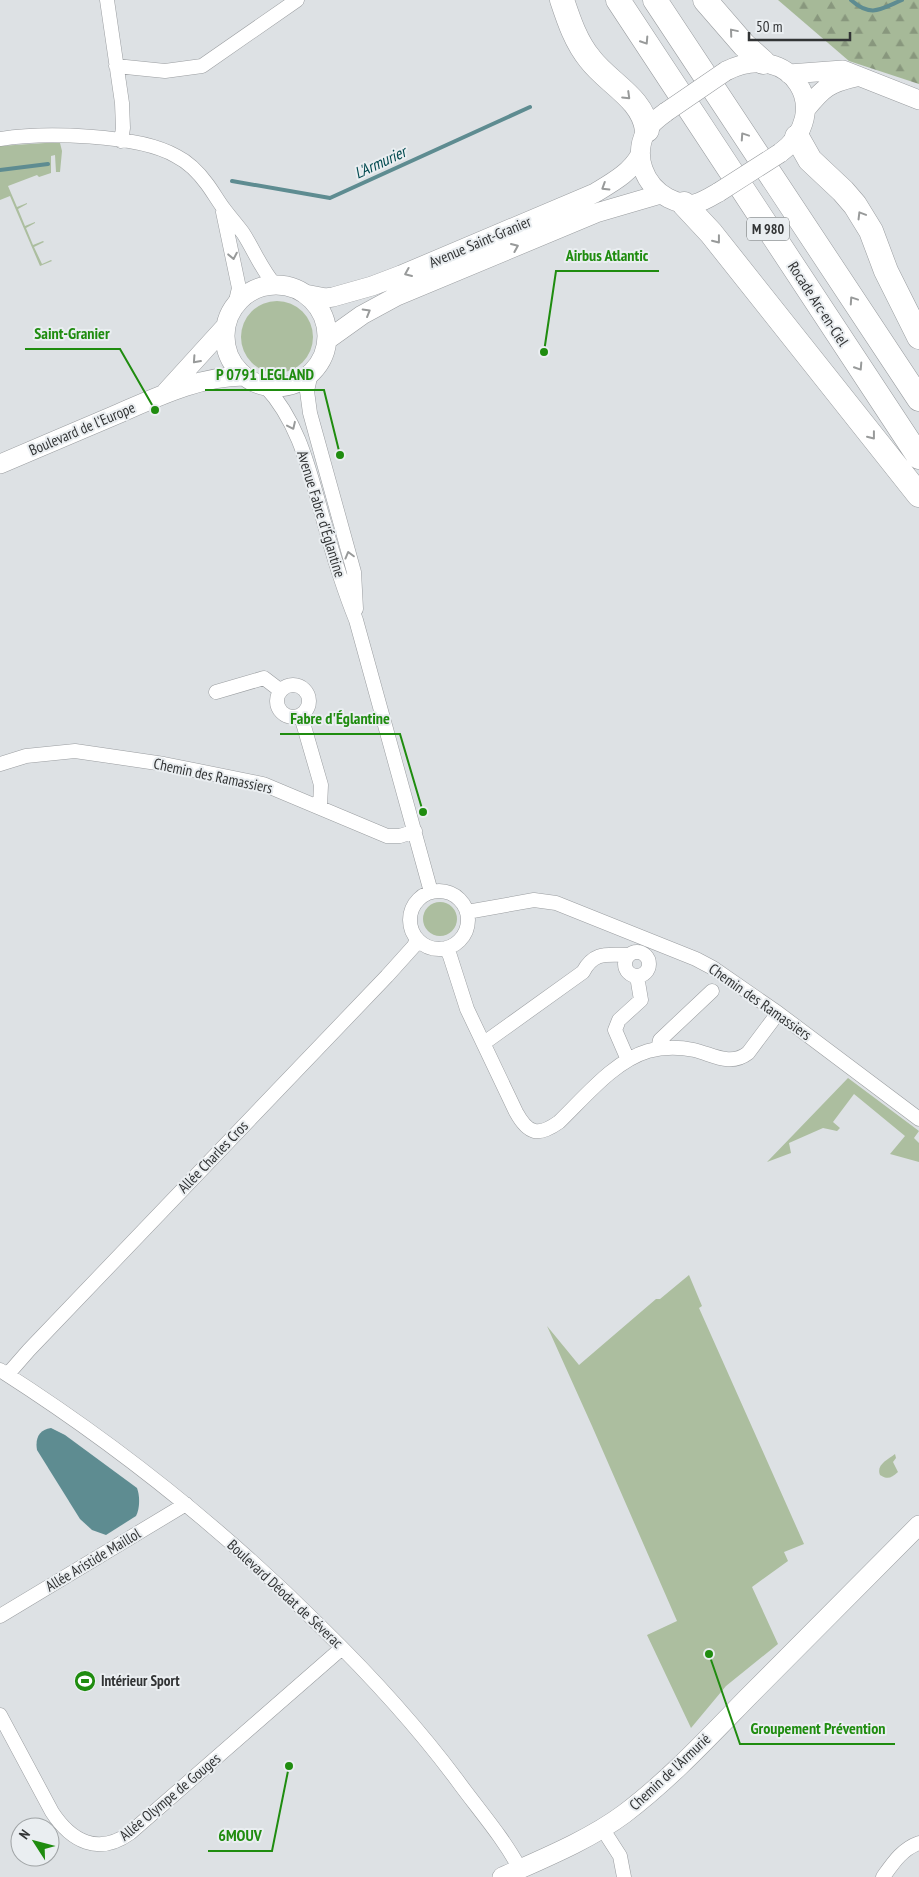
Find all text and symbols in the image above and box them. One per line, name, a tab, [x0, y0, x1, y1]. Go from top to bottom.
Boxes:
scale bar	[749, 10, 850, 42]
text: 50 m	[756, 17, 782, 36]
one-way arrow	[729, 29, 738, 38]
one-way arrow	[639, 35, 648, 45]
one-way arrow	[621, 90, 630, 99]
one-way arrow	[740, 132, 750, 141]
water label: L'Armurier	[351, 140, 411, 183]
one-way arrow	[601, 181, 610, 190]
street label: Avenue Saint-Granier	[426, 211, 535, 272]
one-way arrow	[858, 212, 868, 221]
road number: M 980	[747, 218, 789, 240]
one-way arrow	[711, 234, 719, 243]
callout: Airbus Atlantic	[556, 240, 659, 271]
one-way arrow	[510, 242, 519, 253]
text: Airbus Atlantic	[565, 245, 649, 265]
one-way arrow	[227, 252, 238, 260]
street label: Rocade Arc-en-Ciel	[784, 258, 853, 350]
one-way arrow	[404, 266, 413, 277]
one-way arrow	[850, 296, 859, 306]
one-way arrow	[361, 309, 370, 319]
callout: Saint-Granier	[25, 318, 120, 349]
text: Saint-Granier	[34, 323, 110, 343]
one-way arrow	[193, 355, 202, 364]
callout: P 0791 LEGLAND	[205, 359, 324, 390]
one-way arrow	[853, 361, 862, 370]
text: P 0791 LEGLAND	[216, 364, 315, 384]
street label: Boulevard de l'Europe	[26, 398, 138, 459]
one-way arrow	[286, 421, 296, 430]
one-way arrow	[866, 430, 874, 439]
street label: Avenue Fabre d'Églantine	[293, 448, 350, 580]
one-way arrow	[345, 551, 355, 559]
callout: Fabre d'Églantine	[280, 703, 400, 734]
text: Fabre d'Églantine	[290, 708, 390, 728]
street label: Chemin des Ramassiers	[152, 754, 274, 797]
street label: Chemin des Ramassiers	[705, 959, 815, 1044]
street label: Allée Charles Cros	[173, 1116, 252, 1197]
street label: Allée Aristide Maillol	[42, 1523, 144, 1595]
street label: Boulevard Déodat de Séverac	[224, 1535, 348, 1653]
sports icon: Intérieur Sport	[73, 1669, 97, 1693]
place label: Intérieur Sport	[101, 1671, 180, 1690]
callout: Groupement Prévention	[740, 1713, 895, 1744]
text: Groupement Prévention	[750, 1718, 886, 1738]
street label: Chemin de l'Armurié	[625, 1729, 714, 1814]
street label: Allée Olympe de Gouges	[115, 1749, 224, 1845]
north arrow	[10, 1817, 60, 1867]
callout: 6MOUV	[208, 1820, 272, 1851]
text: 6MOUV	[218, 1825, 263, 1845]
text: N	[15, 1826, 34, 1843]

